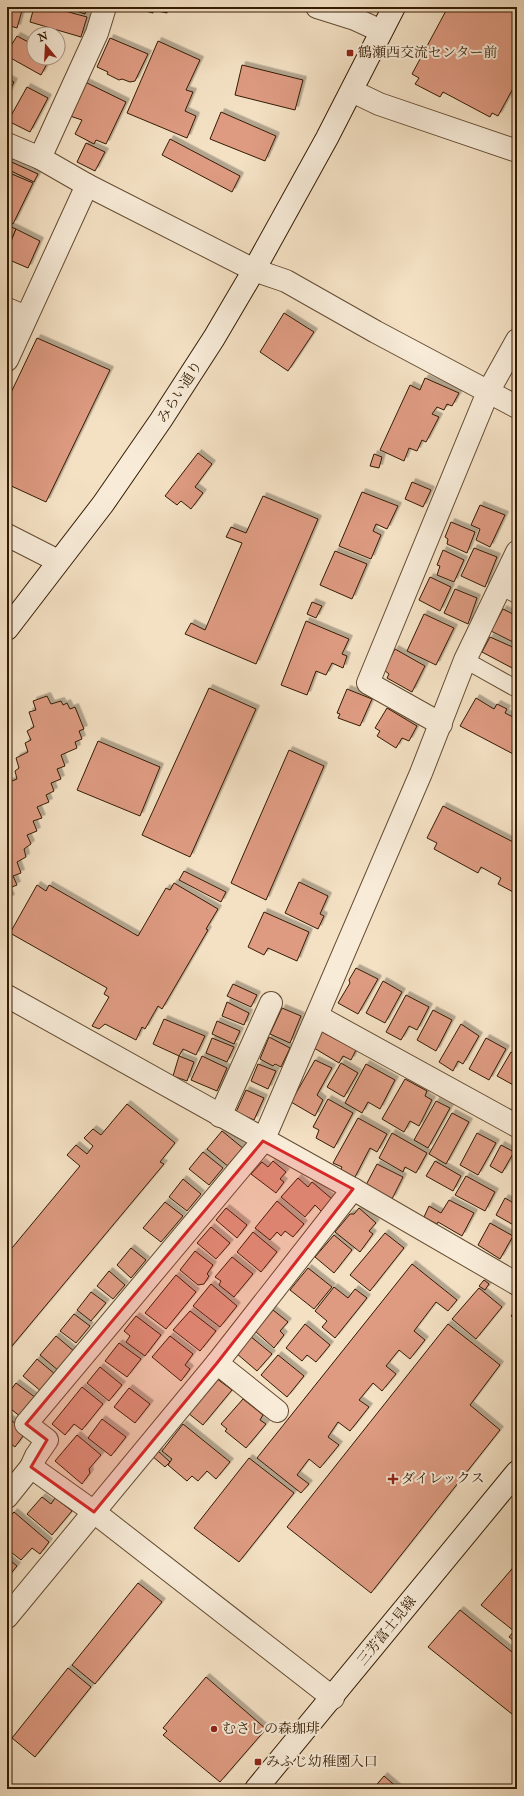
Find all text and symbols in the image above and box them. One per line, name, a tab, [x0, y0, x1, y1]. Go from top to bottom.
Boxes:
north arrow	[26, 26, 66, 66]
text: N	[36, 29, 50, 46]
place label: 鶴瀬西交流センター前	[358, 44, 497, 62]
marker: 鶴瀬西交流センター前	[345, 48, 355, 58]
street label: みらい通り	[153, 358, 207, 426]
place label: ダイレックス	[401, 1470, 484, 1488]
marker: ダイレックス	[388, 1474, 398, 1484]
street label: 三芳富士見線	[354, 1593, 420, 1669]
place label: むさしの森珈琲	[222, 1720, 320, 1738]
marker: むさしの森珈琲	[209, 1724, 219, 1734]
place label: みふじ幼稚園入口	[266, 1753, 378, 1771]
marker: みふじ幼稚園入口	[253, 1757, 263, 1767]

